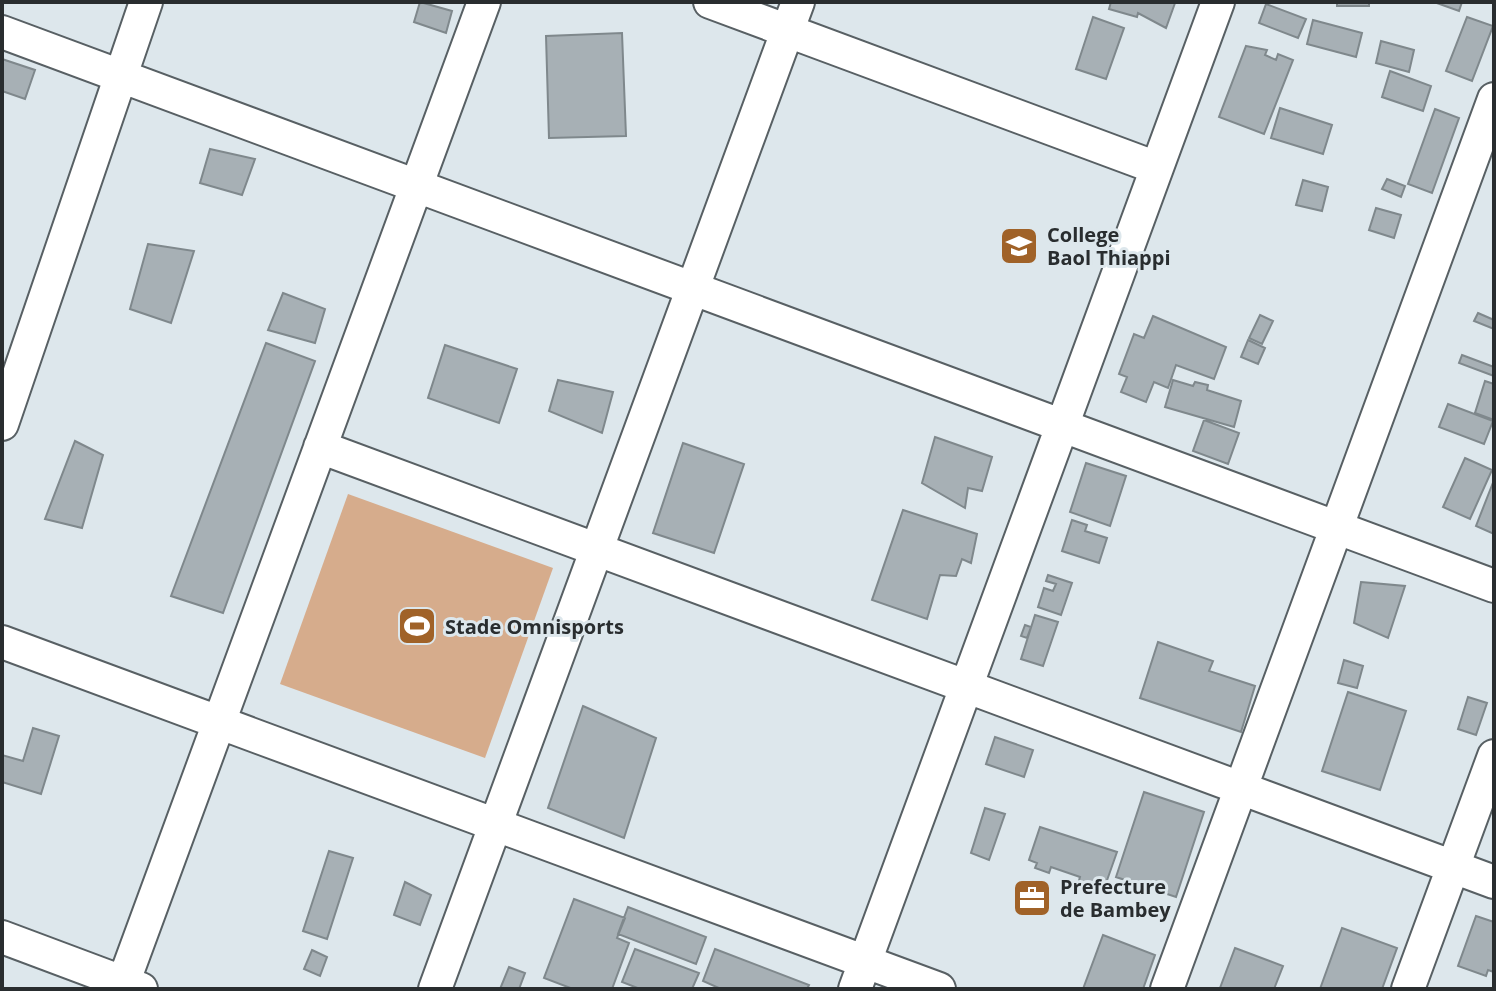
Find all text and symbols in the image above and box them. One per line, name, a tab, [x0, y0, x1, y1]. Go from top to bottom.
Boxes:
place label: College Baol Thiappi	[1047, 221, 1171, 271]
school or university icon: College Baol Thiappi	[998, 225, 1040, 267]
sports icon: Stade Omnisports	[396, 605, 438, 647]
place label: Stade Omnisports	[445, 613, 624, 640]
place label: Prefecture de Bambey	[1060, 873, 1171, 923]
office icon: Prefecture de Bambey	[1011, 877, 1053, 919]

